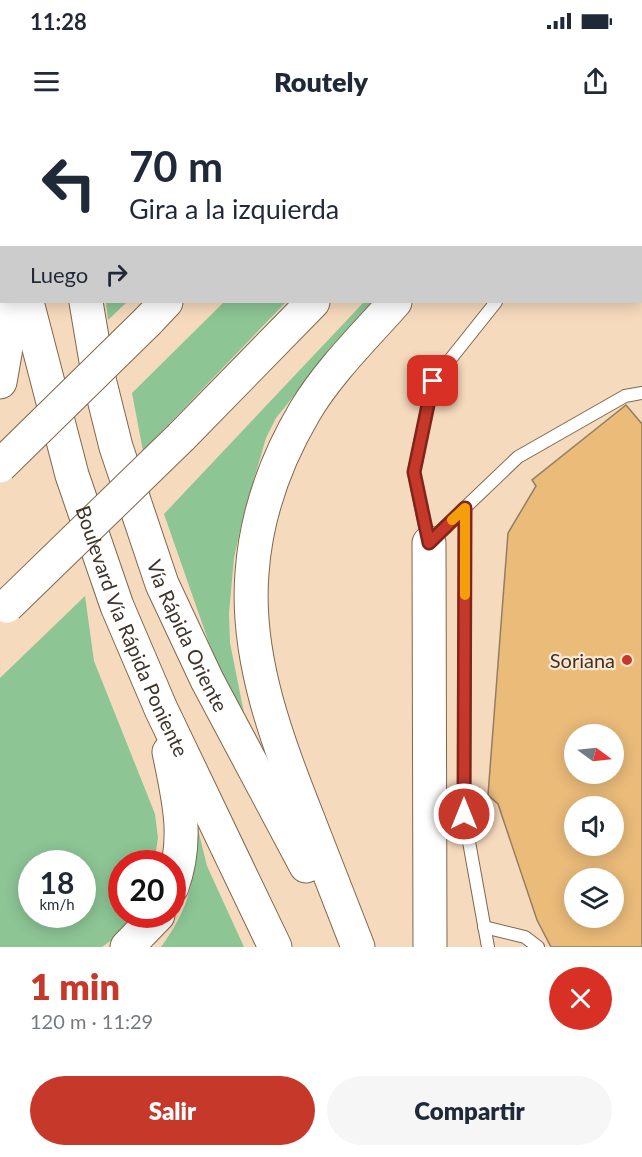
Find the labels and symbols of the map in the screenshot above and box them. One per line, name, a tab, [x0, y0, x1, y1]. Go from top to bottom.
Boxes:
pin	[407, 355, 458, 406]
street label: Boulevard Vía Rápida Poniente	[71, 502, 194, 760]
street label: Vía Rápida Oriente	[143, 556, 233, 715]
place label: Soriana	[550, 648, 615, 672]
marker: Soriana	[620, 653, 634, 667]
north arrow	[564, 724, 624, 784]
position arrow	[432, 782, 496, 846]
speed limit sign: 20	[108, 850, 186, 928]

